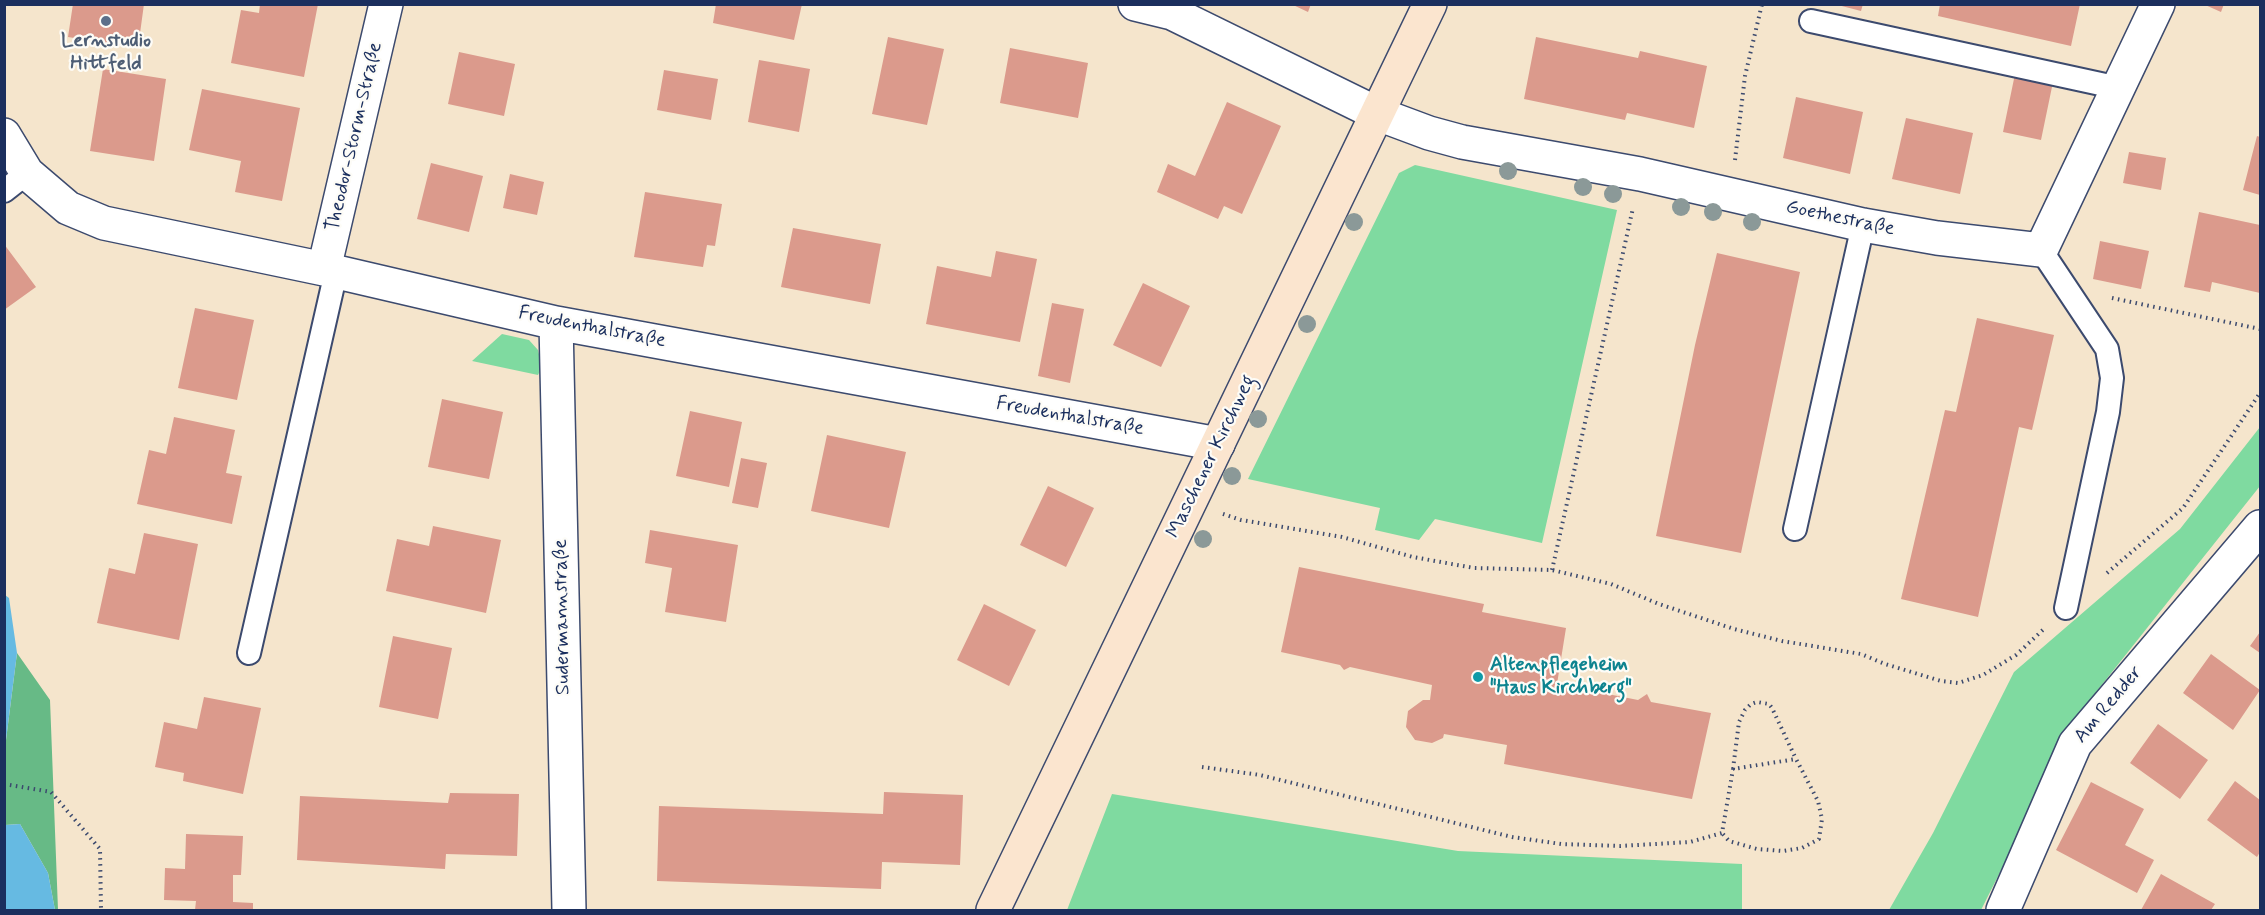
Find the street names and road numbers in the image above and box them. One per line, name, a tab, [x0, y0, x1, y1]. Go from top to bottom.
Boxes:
street label: Theodor-Storm-Straße	[322, 40, 388, 234]
street label: Goethestraße	[1783, 196, 1897, 242]
street label: Freudenthalstraße	[516, 302, 668, 354]
street label: Maschener Kirchweg	[1162, 371, 1262, 543]
street label: Freudenthalstraße	[994, 392, 1146, 442]
street label: Sudermannstraße	[550, 539, 576, 695]
street label: Am Redder	[2070, 661, 2148, 749]

